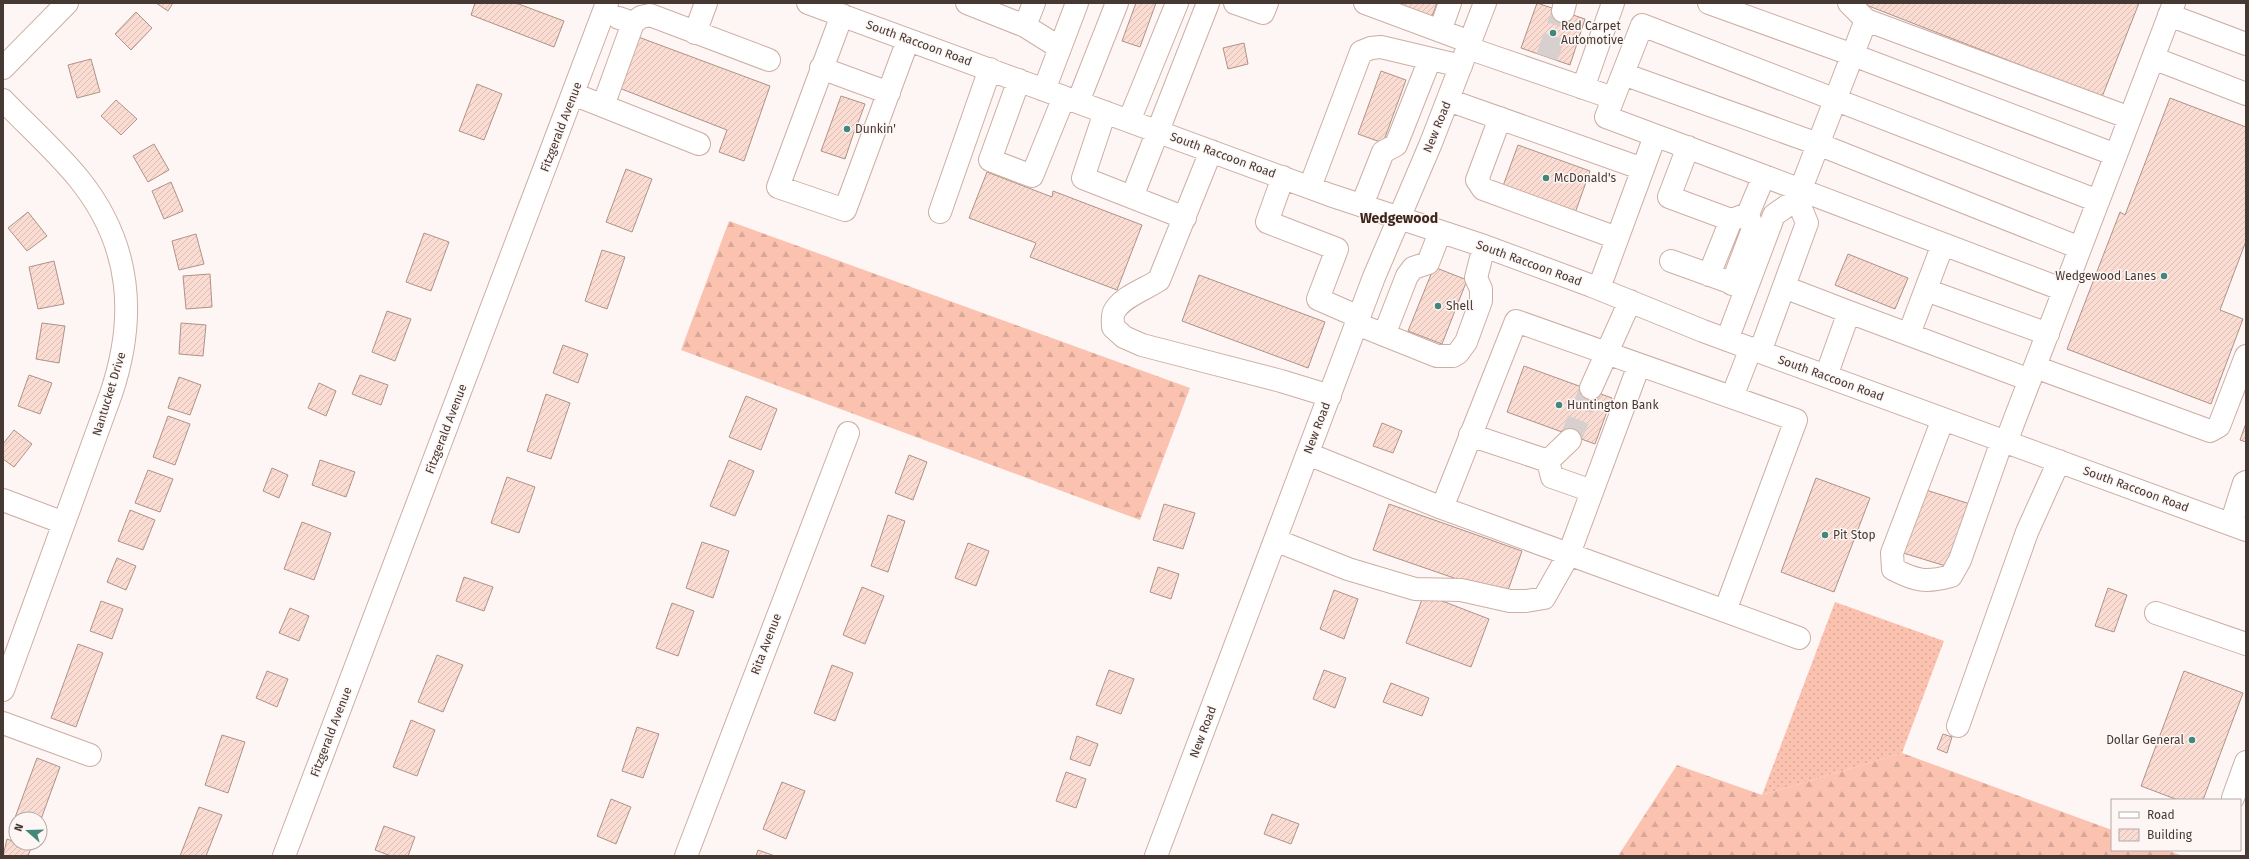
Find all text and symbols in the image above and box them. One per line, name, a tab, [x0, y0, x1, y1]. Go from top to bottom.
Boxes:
street label: South Raccoon Road	[864, 17, 974, 69]
place label: Red Carpet Automotive	[1561, 19, 1623, 47]
marker: Red Carpet Automotive	[1548, 28, 1558, 38]
street label: Fitzgerald Avenue	[537, 80, 585, 174]
street label: New Road	[1420, 99, 1454, 155]
place label: Dunkin'	[855, 122, 896, 136]
marker: Dunkin'	[842, 124, 852, 134]
street label: South Raccoon Road	[1168, 129, 1278, 181]
place label: McDonald's	[1554, 171, 1616, 185]
marker: McDonald's	[1541, 173, 1551, 183]
district label: Wedgewood	[1360, 210, 1438, 227]
street label: South Raccoon Road	[1474, 237, 1584, 289]
place label: Wedgewood Lanes	[2055, 269, 2156, 283]
marker: Wedgewood Lanes	[2159, 271, 2169, 281]
place label: Shell	[1446, 299, 1474, 313]
marker: Shell	[1433, 301, 1443, 311]
street label: Nantucket Drive	[90, 350, 128, 438]
street label: South Raccoon Road	[1776, 352, 1886, 404]
street label: Fitzgerald Avenue	[422, 382, 470, 476]
place label: Huntington Bank	[1567, 398, 1659, 412]
street label: New Road	[1301, 400, 1333, 456]
marker: Huntington Bank	[1554, 400, 1564, 410]
street label: South Raccoon Road	[2081, 463, 2191, 515]
place label: Pit Stop	[1833, 528, 1876, 542]
marker: Pit Stop	[1820, 530, 1830, 540]
street label: Rita Avenue	[748, 611, 784, 677]
street label: Fitzgerald Avenue	[307, 685, 355, 779]
street label: New Road	[1187, 704, 1219, 760]
place label: Dollar General	[2106, 733, 2184, 747]
marker: Dollar General	[2187, 735, 2197, 745]
legend	[2111, 799, 2241, 851]
text: Road	[2147, 808, 2175, 822]
north arrow	[8, 811, 48, 851]
text: N	[12, 822, 26, 833]
text: Building	[2147, 828, 2193, 842]

